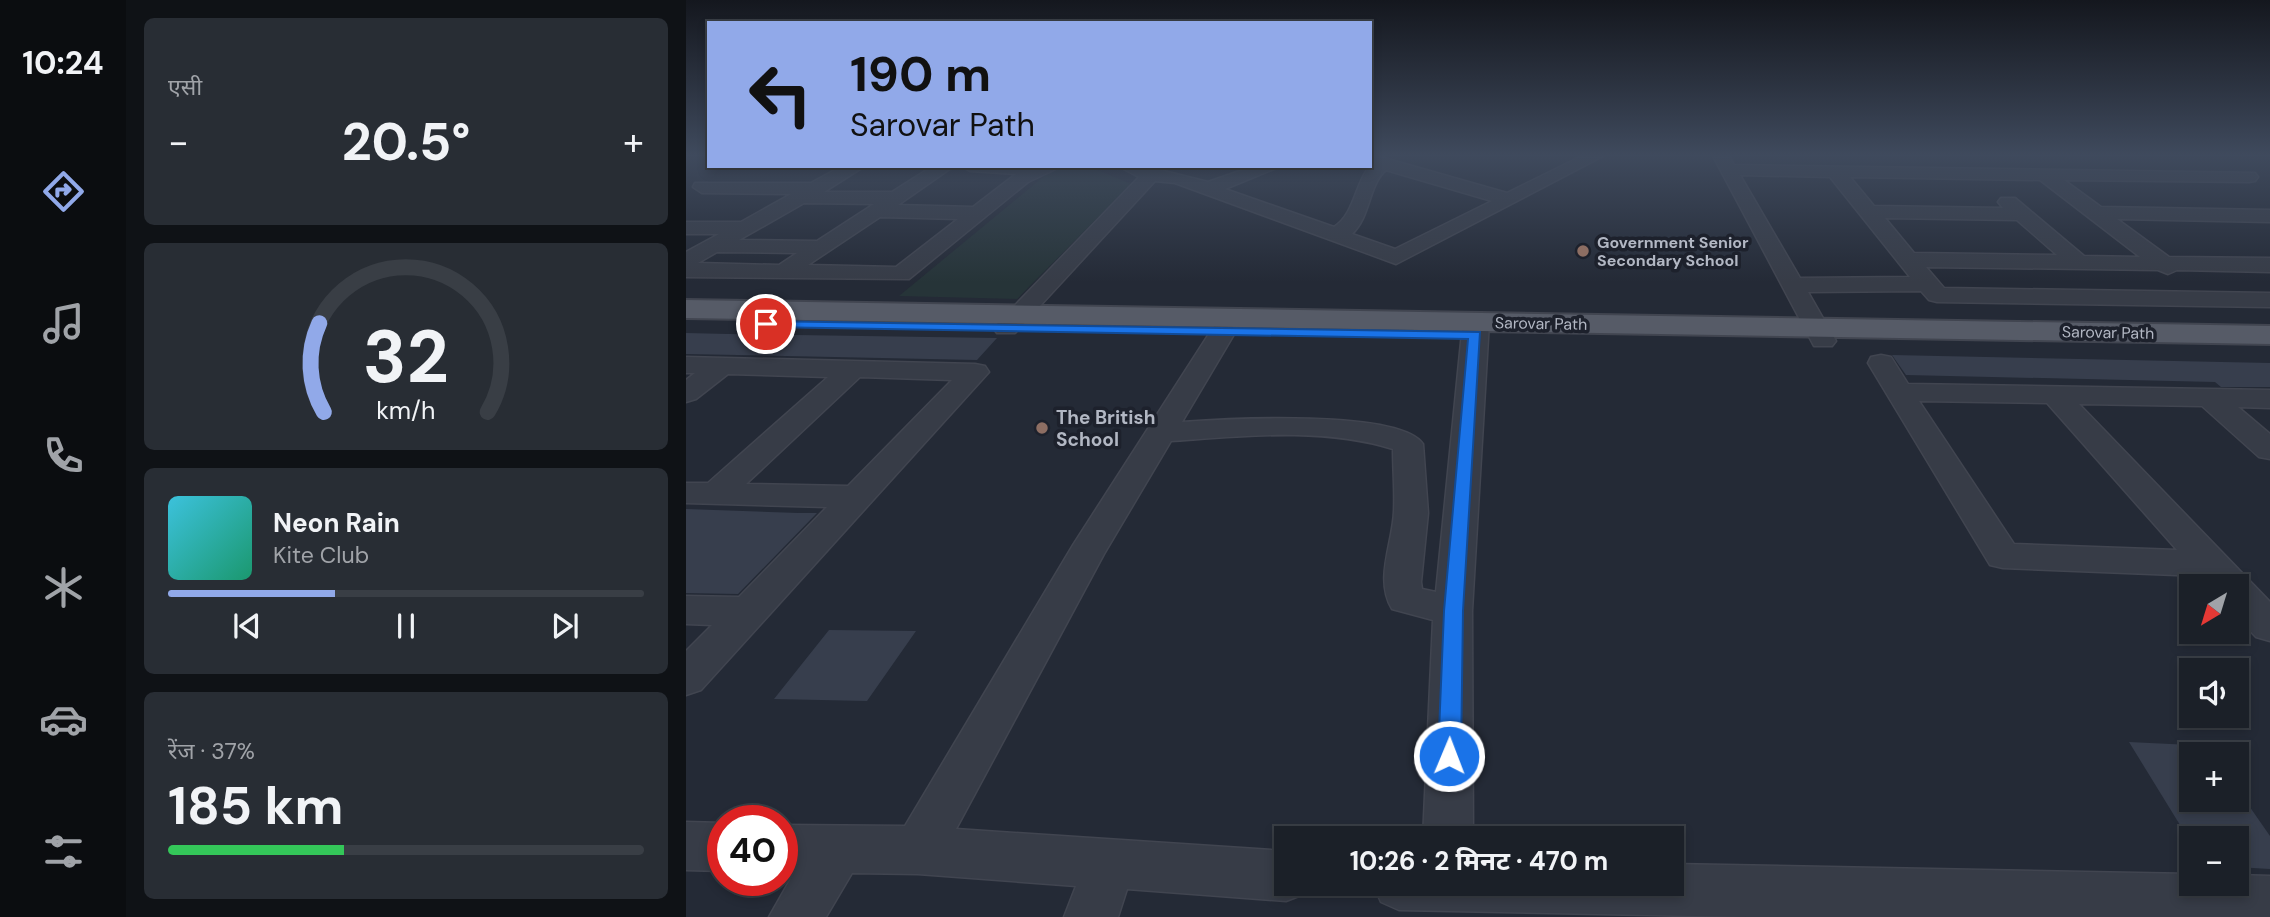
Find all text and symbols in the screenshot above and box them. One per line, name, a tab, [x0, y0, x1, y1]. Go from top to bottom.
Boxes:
text: 10:24	[22, 42, 104, 84]
text: 190 m	[850, 42, 991, 106]
icon: left	[735, 49, 826, 140]
text: एसी	[168, 72, 202, 102]
text: Sarovar Path	[850, 104, 1035, 146]
text: 20.5°	[342, 108, 470, 176]
text: −	[168, 117, 189, 167]
text: +	[623, 117, 644, 167]
icon: directions	[39, 167, 88, 216]
place label: Government Senior Secondary School	[1597, 232, 1749, 271]
marker: Government Senior Secondary School	[1575, 243, 1591, 259]
pin	[736, 294, 796, 354]
icon: music	[39, 299, 88, 348]
icon: arrive	[747, 305, 785, 343]
text: 32	[363, 311, 449, 406]
street label: Sarovar Path	[1495, 312, 1587, 335]
street label: Sarovar Path	[2062, 321, 2154, 344]
text: km/h	[376, 394, 436, 427]
place label: The British School	[1056, 405, 1155, 452]
marker: The British School	[1034, 420, 1050, 436]
icon: phone	[39, 431, 88, 480]
text: Neon Rain	[273, 506, 400, 540]
text: Kite Club	[273, 540, 369, 570]
icon: climate	[39, 563, 88, 612]
north arrow	[2179, 574, 2249, 644]
map controls	[2179, 574, 2249, 896]
icon: previous	[228, 607, 266, 645]
icon: pause	[387, 607, 425, 645]
icon: next	[546, 607, 584, 645]
button: sound	[2179, 658, 2249, 728]
icon: car	[39, 695, 88, 744]
position arrow	[1412, 719, 1486, 793]
text: रेंज · 37%	[168, 736, 255, 766]
button: +	[2179, 742, 2249, 812]
text: 185 km	[168, 772, 343, 840]
speed limit sign: 40	[707, 805, 798, 896]
button: −	[2179, 826, 2249, 896]
icon: filters	[39, 827, 88, 876]
text: 10:26 · 2 मिनट · 470 m	[1350, 844, 1608, 878]

